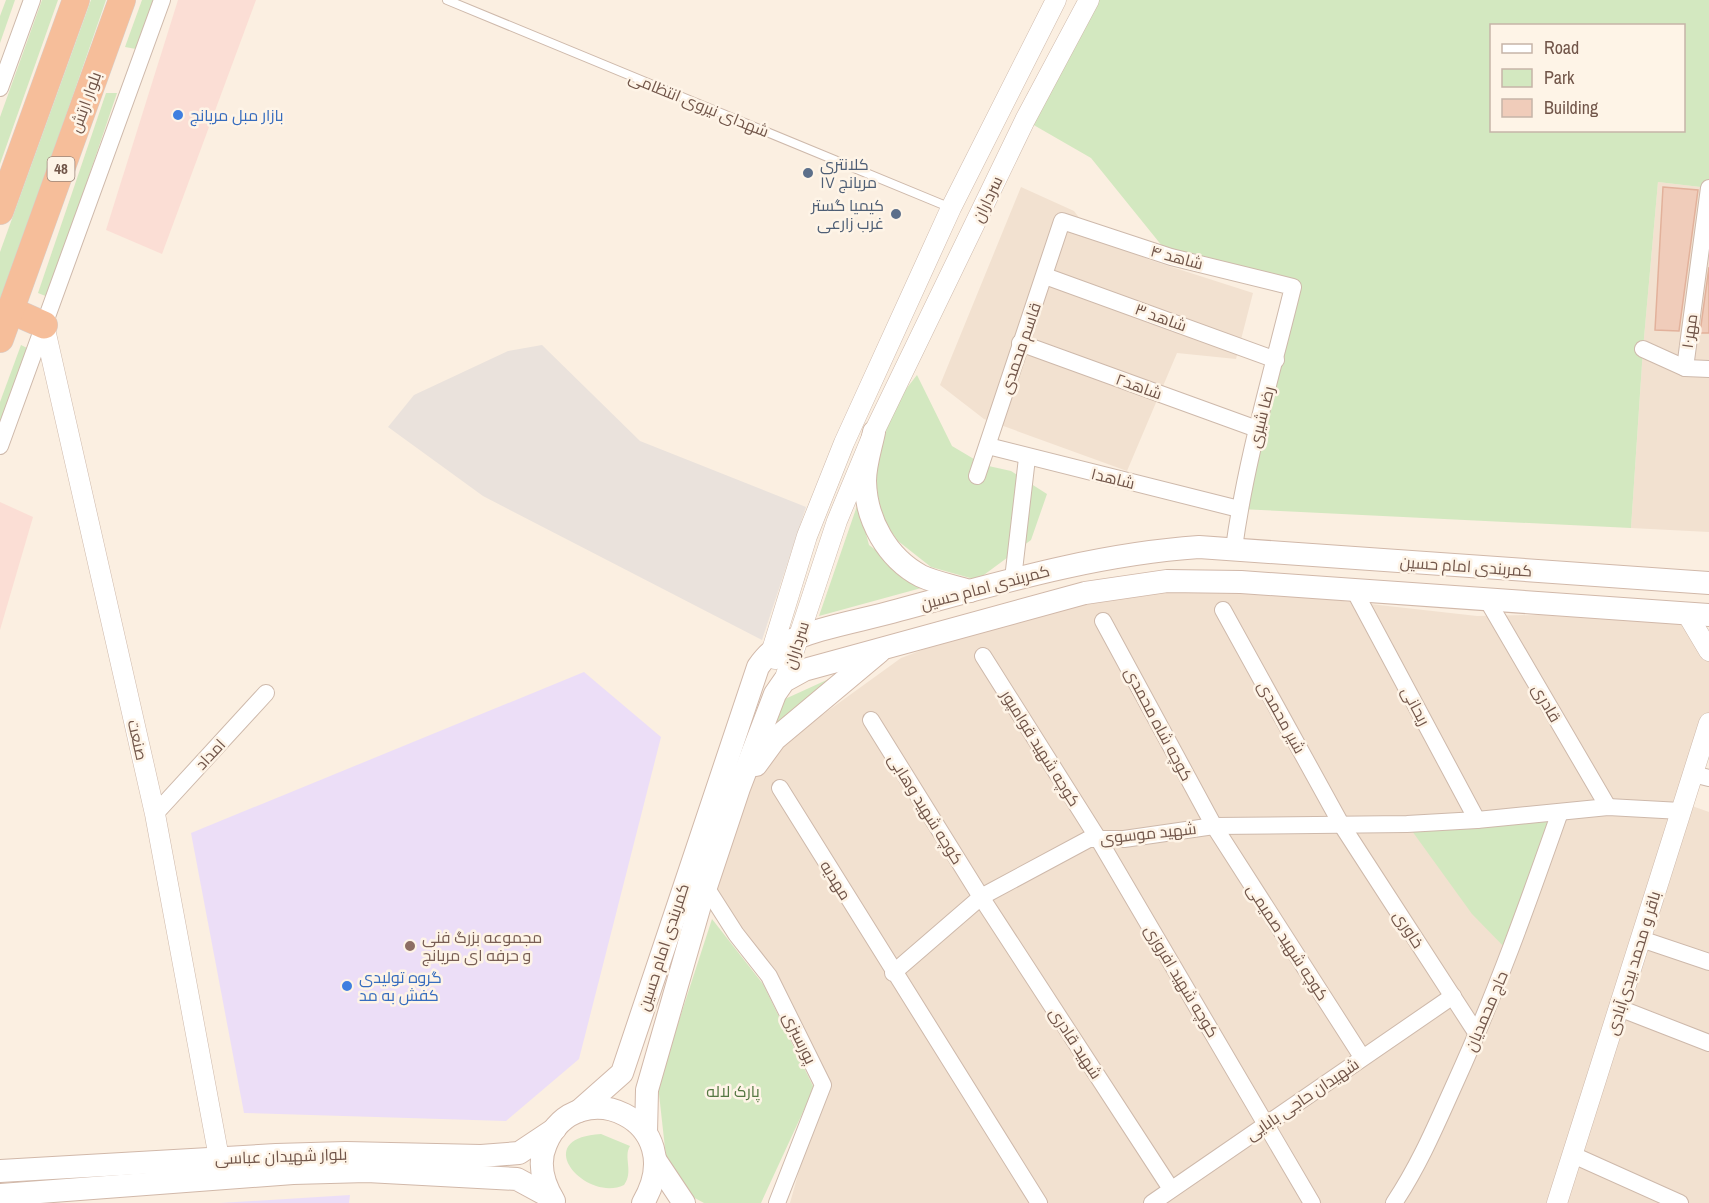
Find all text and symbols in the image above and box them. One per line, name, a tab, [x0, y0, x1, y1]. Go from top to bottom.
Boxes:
legend	[1490, 24, 1685, 132]
text: Road	[1544, 35, 1579, 60]
text: Park	[1544, 65, 1575, 90]
street label: شهدای نیروی انتظامی	[626, 66, 772, 142]
street label: بلوار ارتش	[64, 68, 106, 136]
text: Building	[1544, 95, 1599, 120]
place label: بازار مبل مریانج	[190, 104, 284, 127]
marker: بازار مبل مریانج	[171, 108, 185, 122]
place label: کلانتری ۱۷ مریانج	[820, 153, 877, 194]
road number: 48	[48, 157, 74, 181]
marker: کلانتری ۱۷ مریانج	[801, 166, 815, 180]
street label: سرداران	[966, 172, 1008, 226]
place label: کیمیا گستر غرب زارعی	[810, 194, 884, 234]
marker: کیمیا گستر غرب زارعی	[889, 207, 903, 221]
street label: شاهد ۴	[1148, 239, 1206, 275]
street label: شاهد ۳	[1132, 297, 1190, 337]
street label: قاسم محمدی	[994, 299, 1047, 397]
street label: مهر۱۰	[1676, 312, 1702, 350]
street label: شاهد۲	[1113, 368, 1165, 404]
street label: رضا شیری	[1243, 384, 1279, 450]
street label: شاهد۱	[1089, 462, 1137, 494]
street label: کمربندی امام حسین	[1399, 550, 1533, 583]
street label: کمربندی امام حسین	[918, 559, 1052, 616]
street label: سرداران	[778, 618, 814, 672]
street label: کوچه شاه محمدی	[1119, 663, 1198, 785]
street label: شیر محمدی	[1253, 677, 1311, 757]
street label: قادری	[1527, 680, 1567, 726]
street label: ریحانی	[1397, 683, 1435, 729]
street label: کوچه شهید قوامپور	[995, 685, 1086, 811]
street label: صنعت	[123, 718, 153, 762]
street label: امداد	[190, 734, 230, 774]
street label: کوچه شهید وهابی	[882, 750, 969, 869]
street label: شهید موسوی	[1099, 817, 1197, 849]
street label: مهدیه	[815, 856, 857, 904]
street label: کوچه شهید صمیمی	[1241, 879, 1334, 1005]
street label: کمربندی امام حسین	[632, 881, 695, 1014]
street label: باقر و محمد بیدی‌آبادی	[1601, 888, 1665, 1038]
street label: خاوری	[1389, 906, 1429, 952]
street label: کوچه شهید افروزی	[1139, 921, 1224, 1042]
place label: مجموعه بزرگ فنی و حرفه ای مریانج	[422, 926, 542, 967]
marker: مجموعه بزرگ فنی و حرفه ای مریانج	[403, 939, 417, 953]
place label: گروه تولیدی کفش به مد	[359, 966, 442, 1006]
street label: حاج محمدیان	[1459, 967, 1514, 1055]
marker: گروه تولیدی کفش به مد	[340, 979, 354, 993]
street label: شهید قادری	[1045, 1003, 1107, 1083]
street label: پورسبزی	[777, 1009, 822, 1069]
street label: شهیدان حاجی بابایی	[1241, 1053, 1363, 1145]
park label: پارک لاله	[706, 1080, 760, 1103]
street label: بلوار شهیدان عباسی	[214, 1143, 348, 1169]

